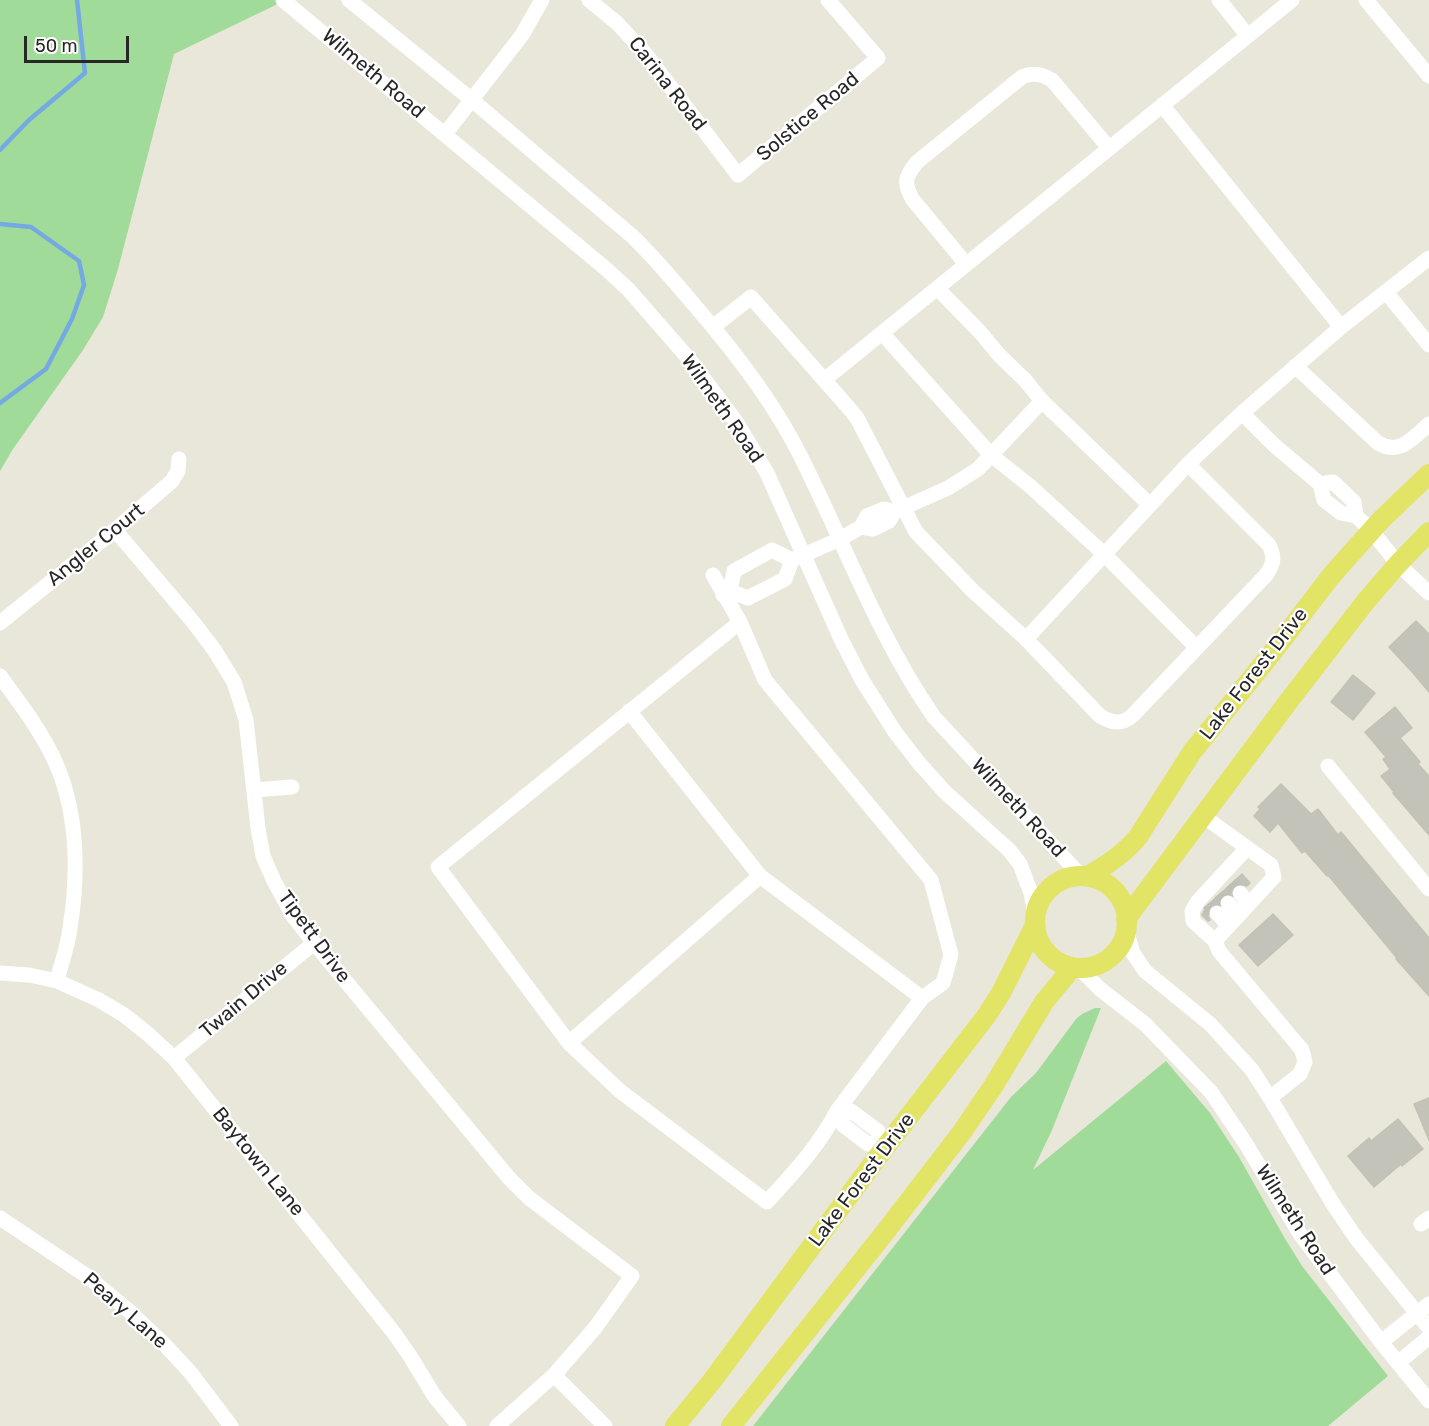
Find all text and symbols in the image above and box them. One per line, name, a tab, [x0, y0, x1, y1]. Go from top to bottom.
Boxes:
scale bar	[27, 24, 132, 62]
street label: Wilmeth Road	[317, 24, 429, 124]
street label: Carina Road	[623, 32, 711, 136]
text: 50 m	[35, 35, 78, 57]
street label: Solstice Road	[752, 67, 864, 167]
street label: Wilmeth Road	[676, 350, 768, 468]
street label: Angler Court	[42, 498, 150, 592]
street label: Lake Forest Drive	[1195, 603, 1313, 745]
street label: Wilmeth Road	[966, 753, 1070, 863]
street label: Tipett Drive	[273, 886, 355, 988]
street label: Twain Drive	[195, 956, 293, 1044]
street label: Baytown Lane	[207, 1103, 309, 1221]
street label: Lake Forest Drive	[804, 1109, 920, 1251]
street label: Wilmeth Road	[1250, 1160, 1340, 1280]
street label: Peary Lane	[78, 1268, 172, 1354]

